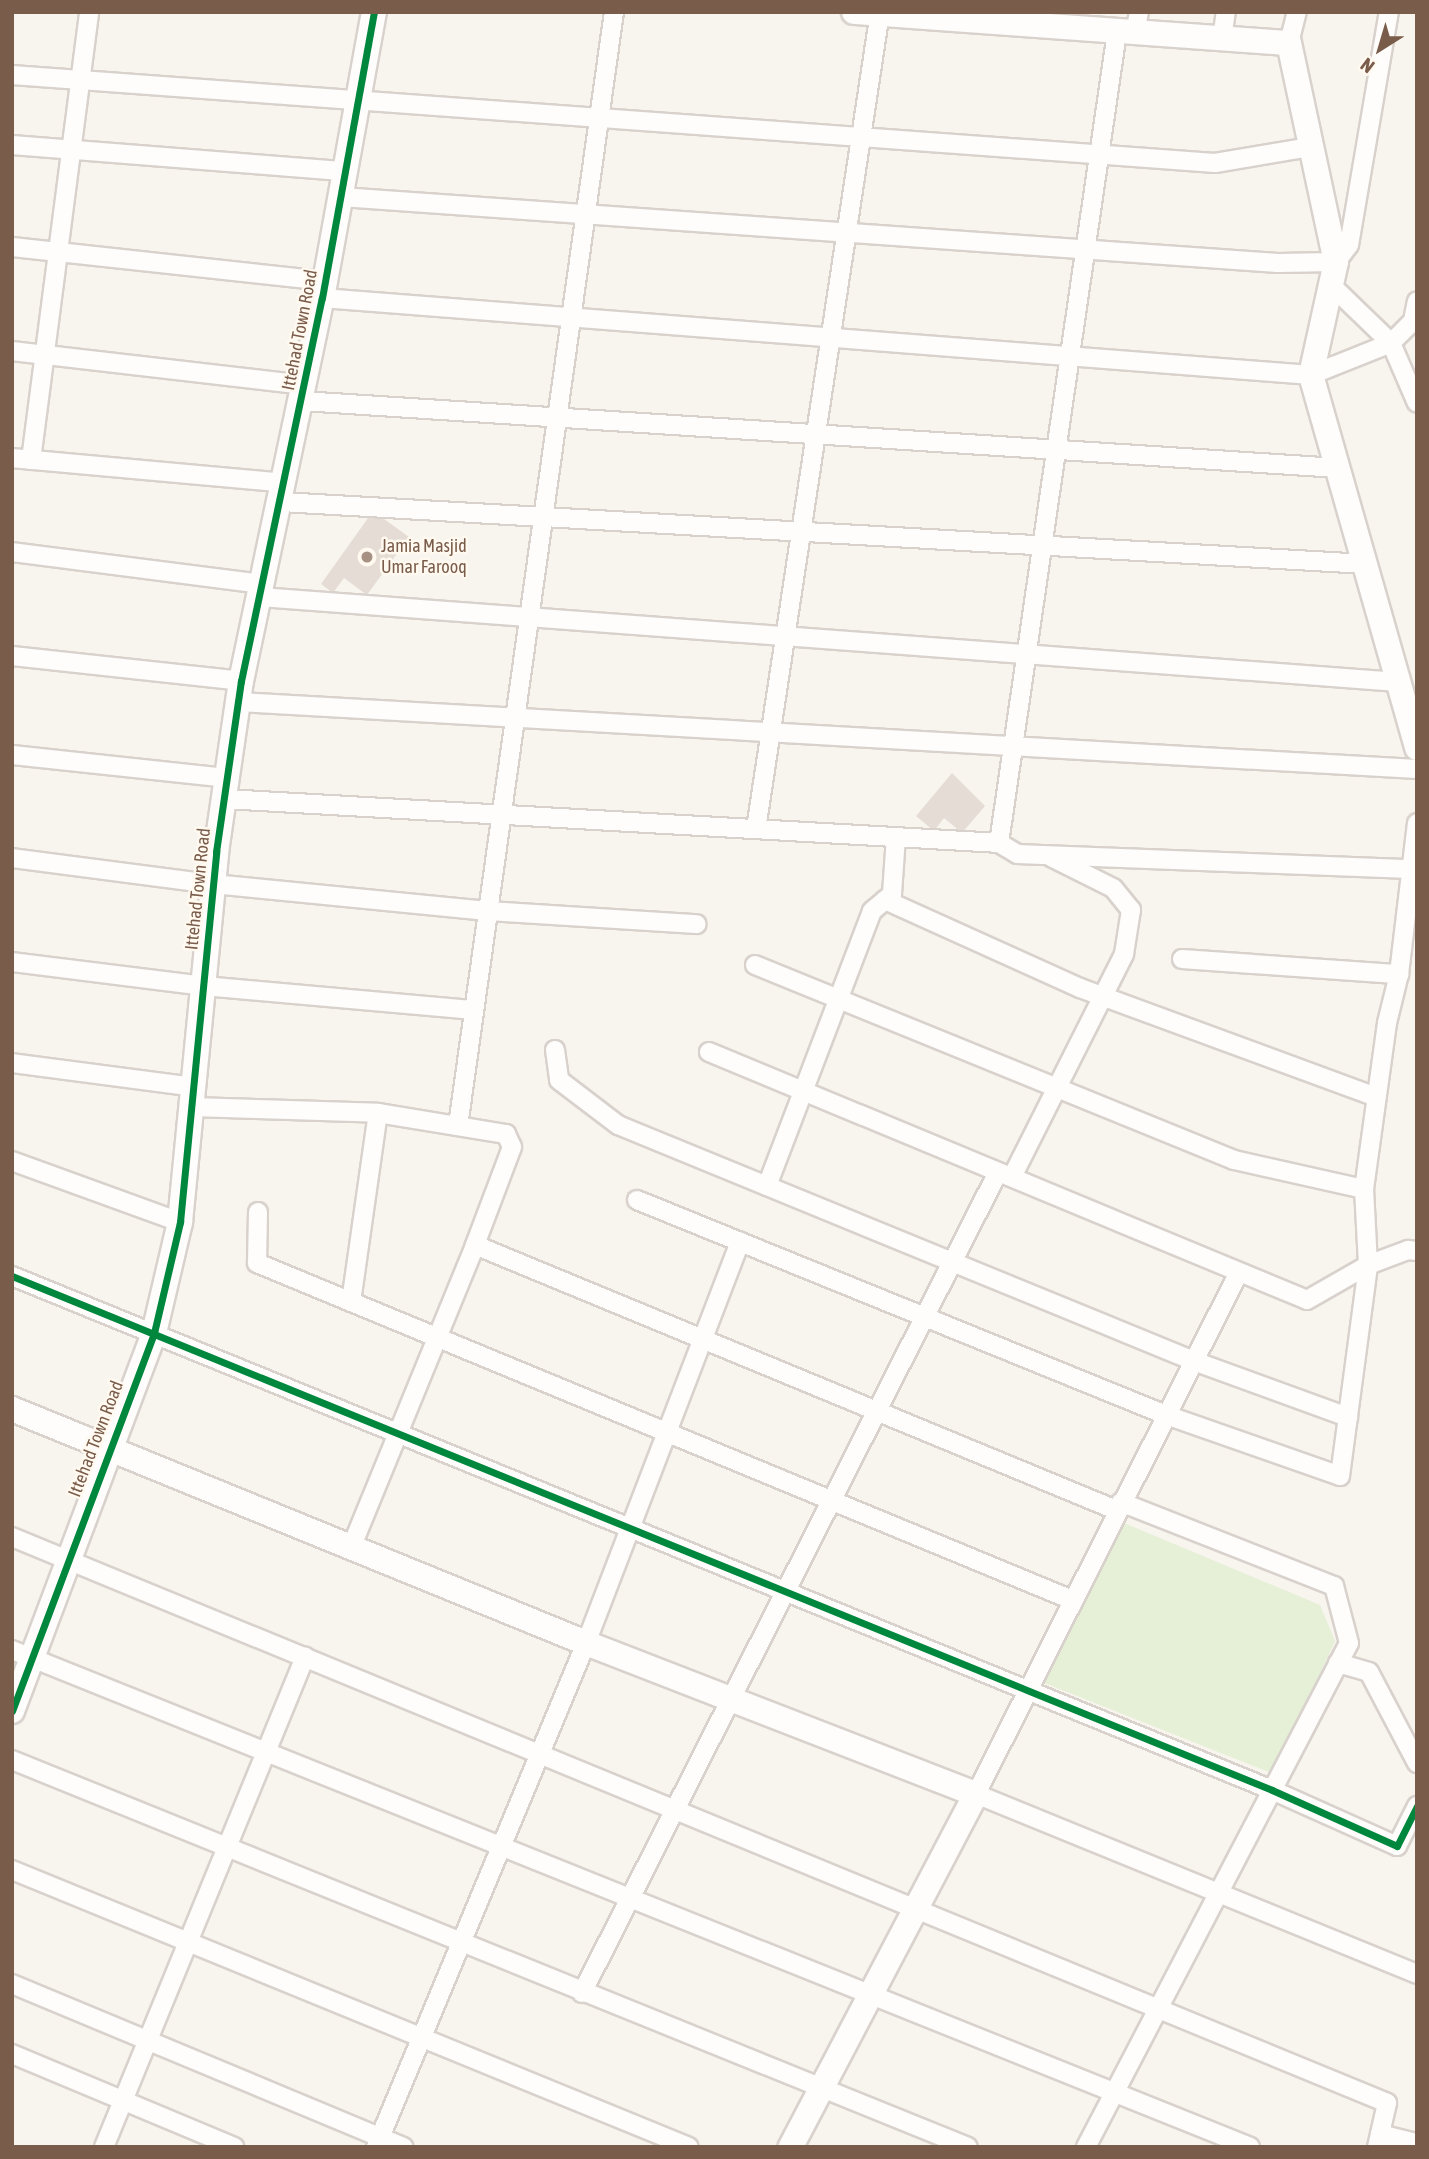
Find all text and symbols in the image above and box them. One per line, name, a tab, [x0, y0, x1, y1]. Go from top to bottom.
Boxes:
north arrow	[1345, 14, 1415, 84]
text: N	[1356, 54, 1378, 78]
street label: Ittehad Town Road	[278, 268, 322, 392]
place label: Jamia Masjid Umar Farooq	[381, 536, 467, 578]
marker: Jamia Masjid Umar Farooq	[359, 549, 375, 565]
street label: Ittehad Town Road	[181, 827, 215, 951]
street label: Ittehad Town Road	[64, 1378, 128, 1500]

